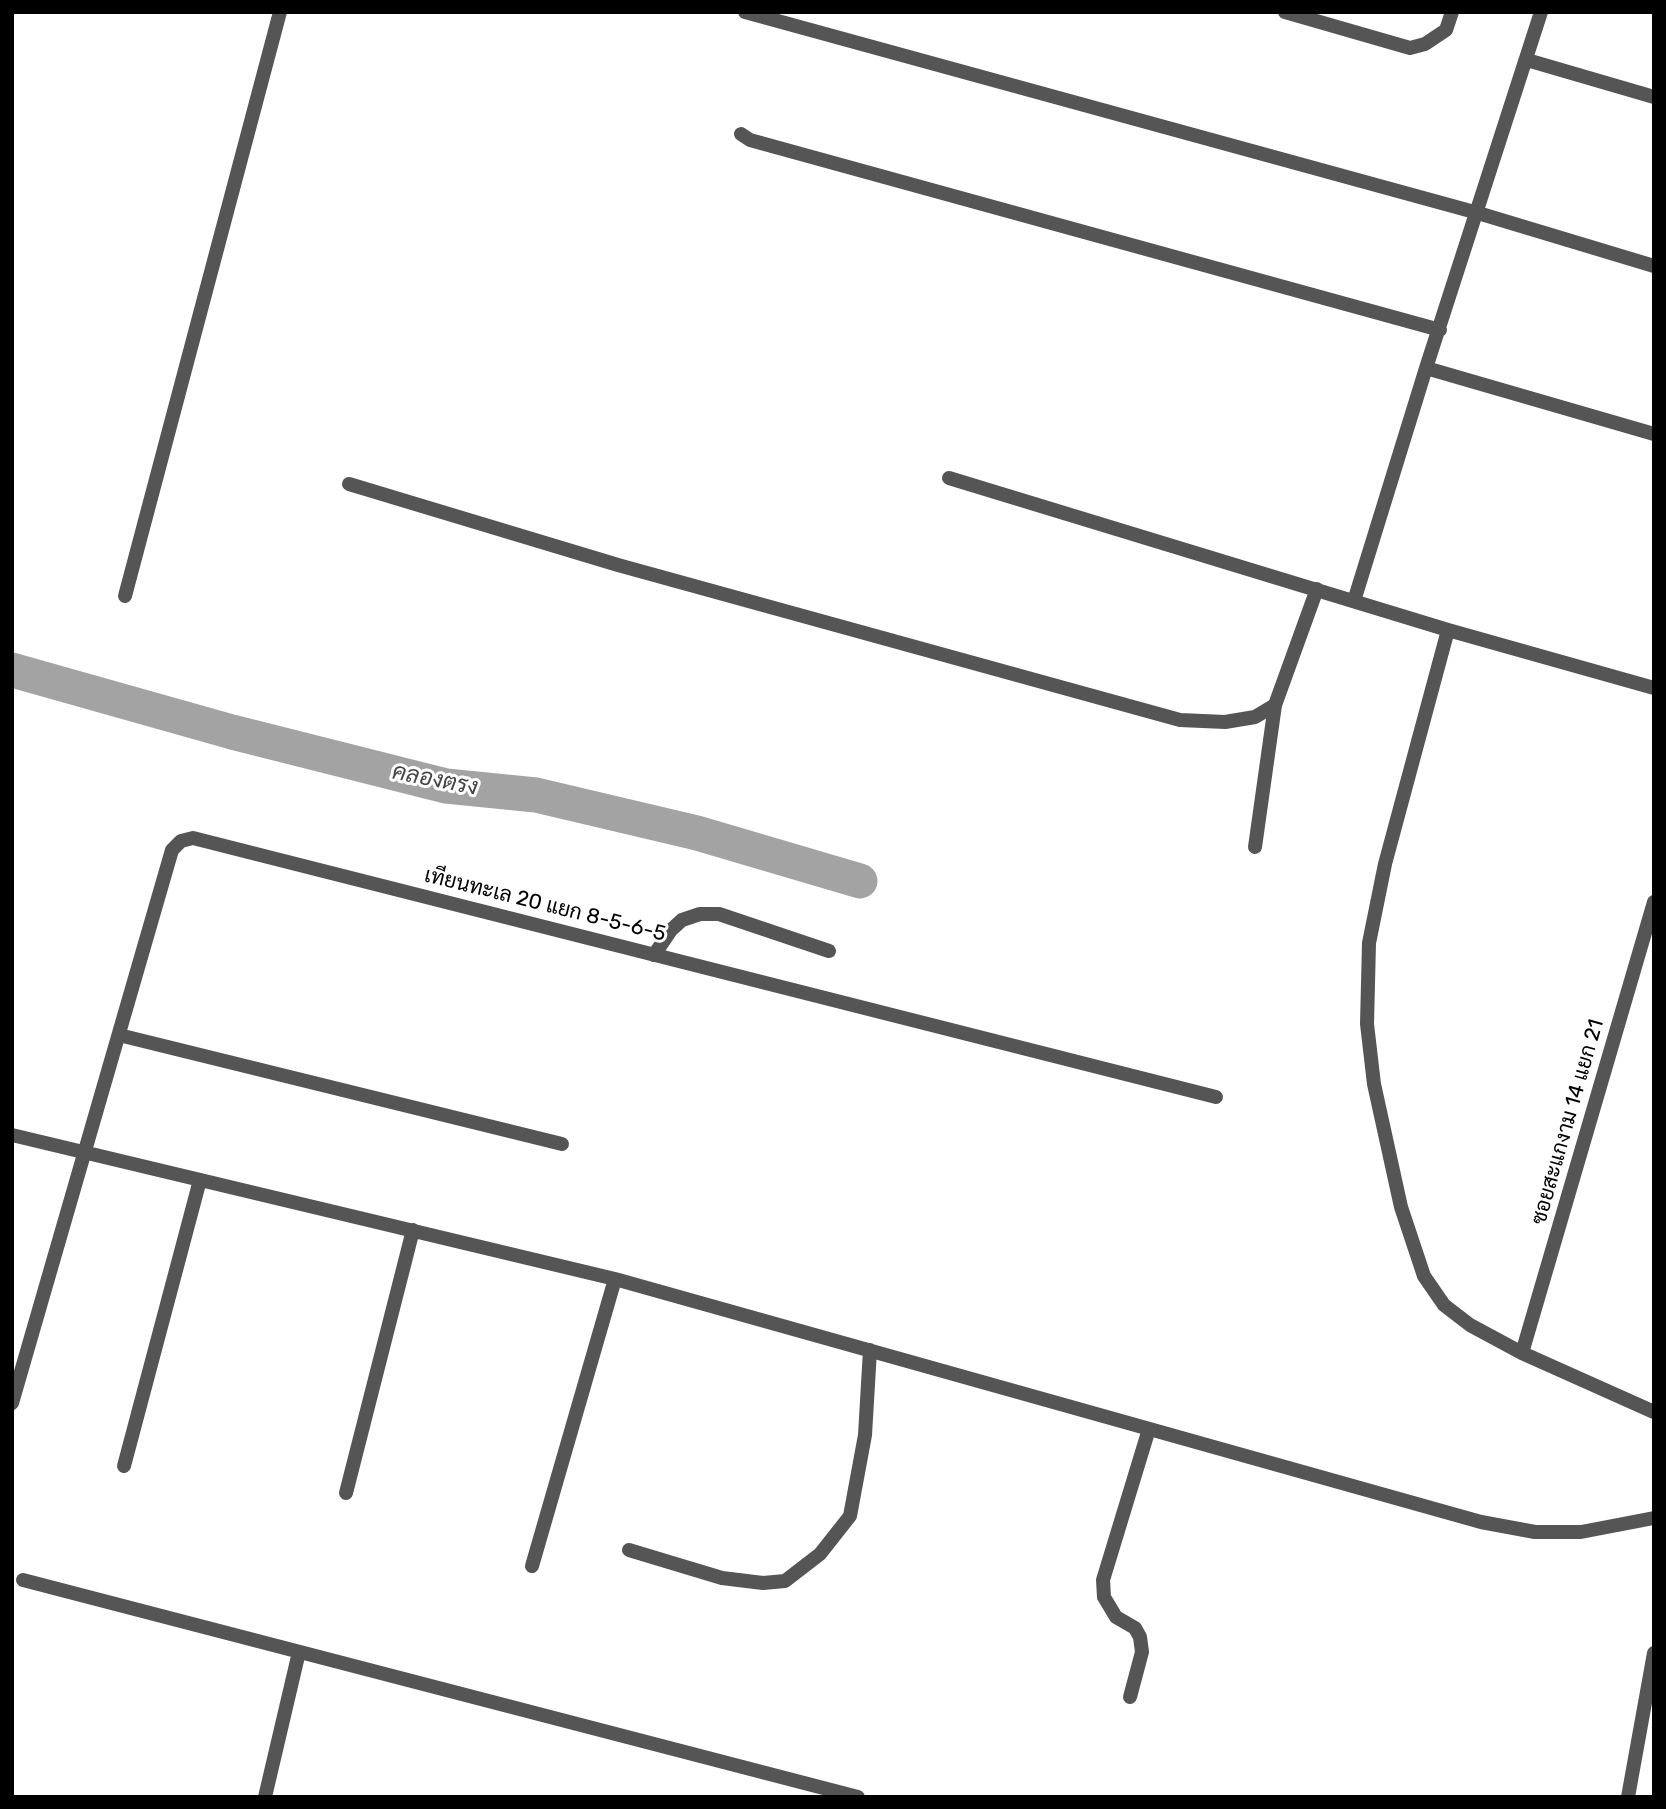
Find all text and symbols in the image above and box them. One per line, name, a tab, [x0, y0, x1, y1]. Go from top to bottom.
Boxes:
water label: คลองตรง	[390, 758, 480, 802]
street label: เทียนทะเล 20 แยก 8-5-6-5	[422, 863, 668, 947]
street label: ซอยสะแกงาม 14 แยก 21	[1527, 1016, 1609, 1228]

